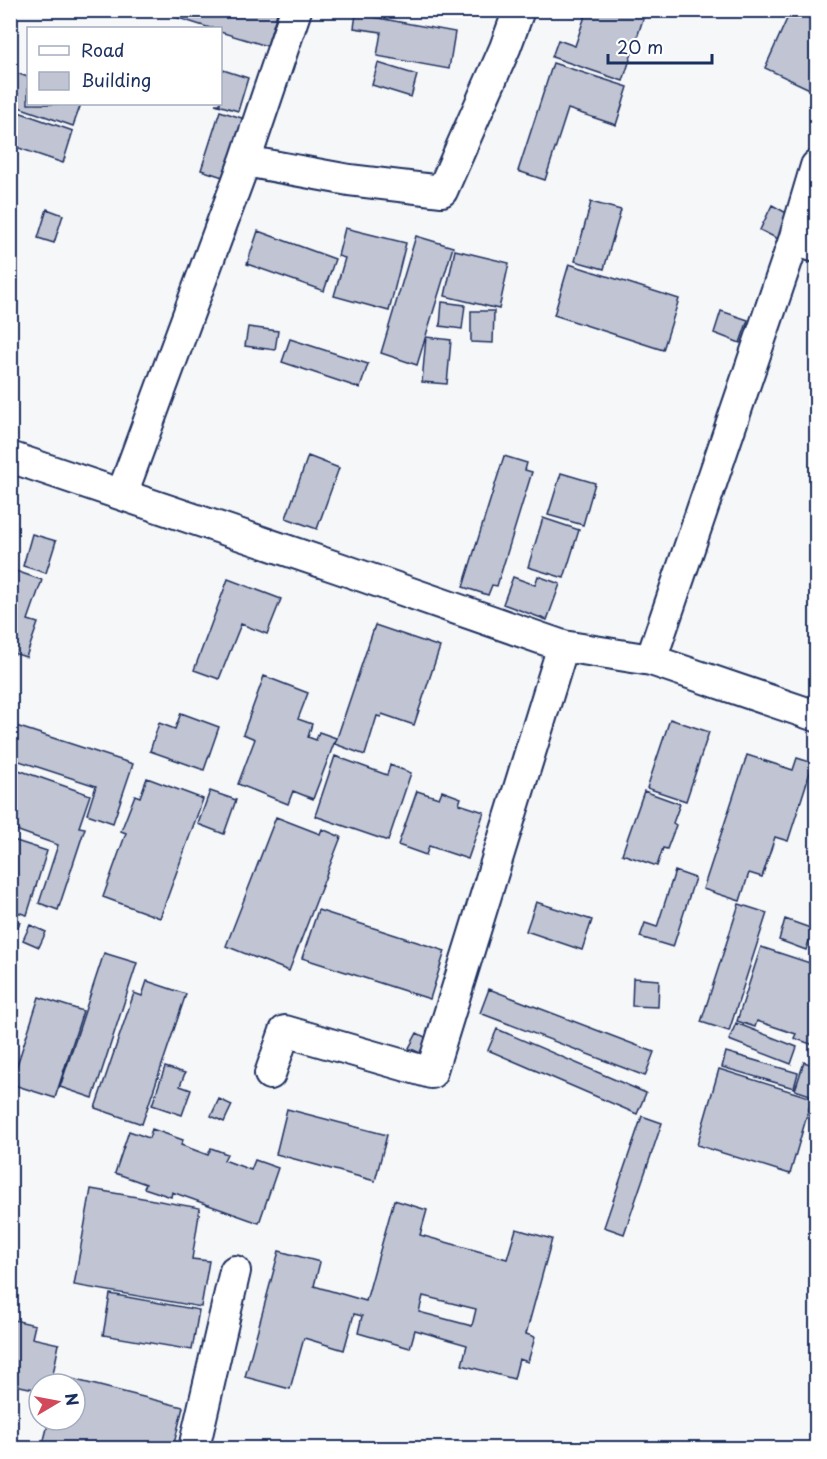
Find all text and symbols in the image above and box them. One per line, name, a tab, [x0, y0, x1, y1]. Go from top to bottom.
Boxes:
legend	[27, 27, 222, 105]
scale bar	[608, 27, 712, 65]
text: 20 m	[617, 33, 663, 60]
text: Road	[81, 36, 125, 63]
text: Building	[81, 66, 151, 93]
north arrow	[27, 1372, 87, 1432]
text: N	[60, 1391, 86, 1408]

